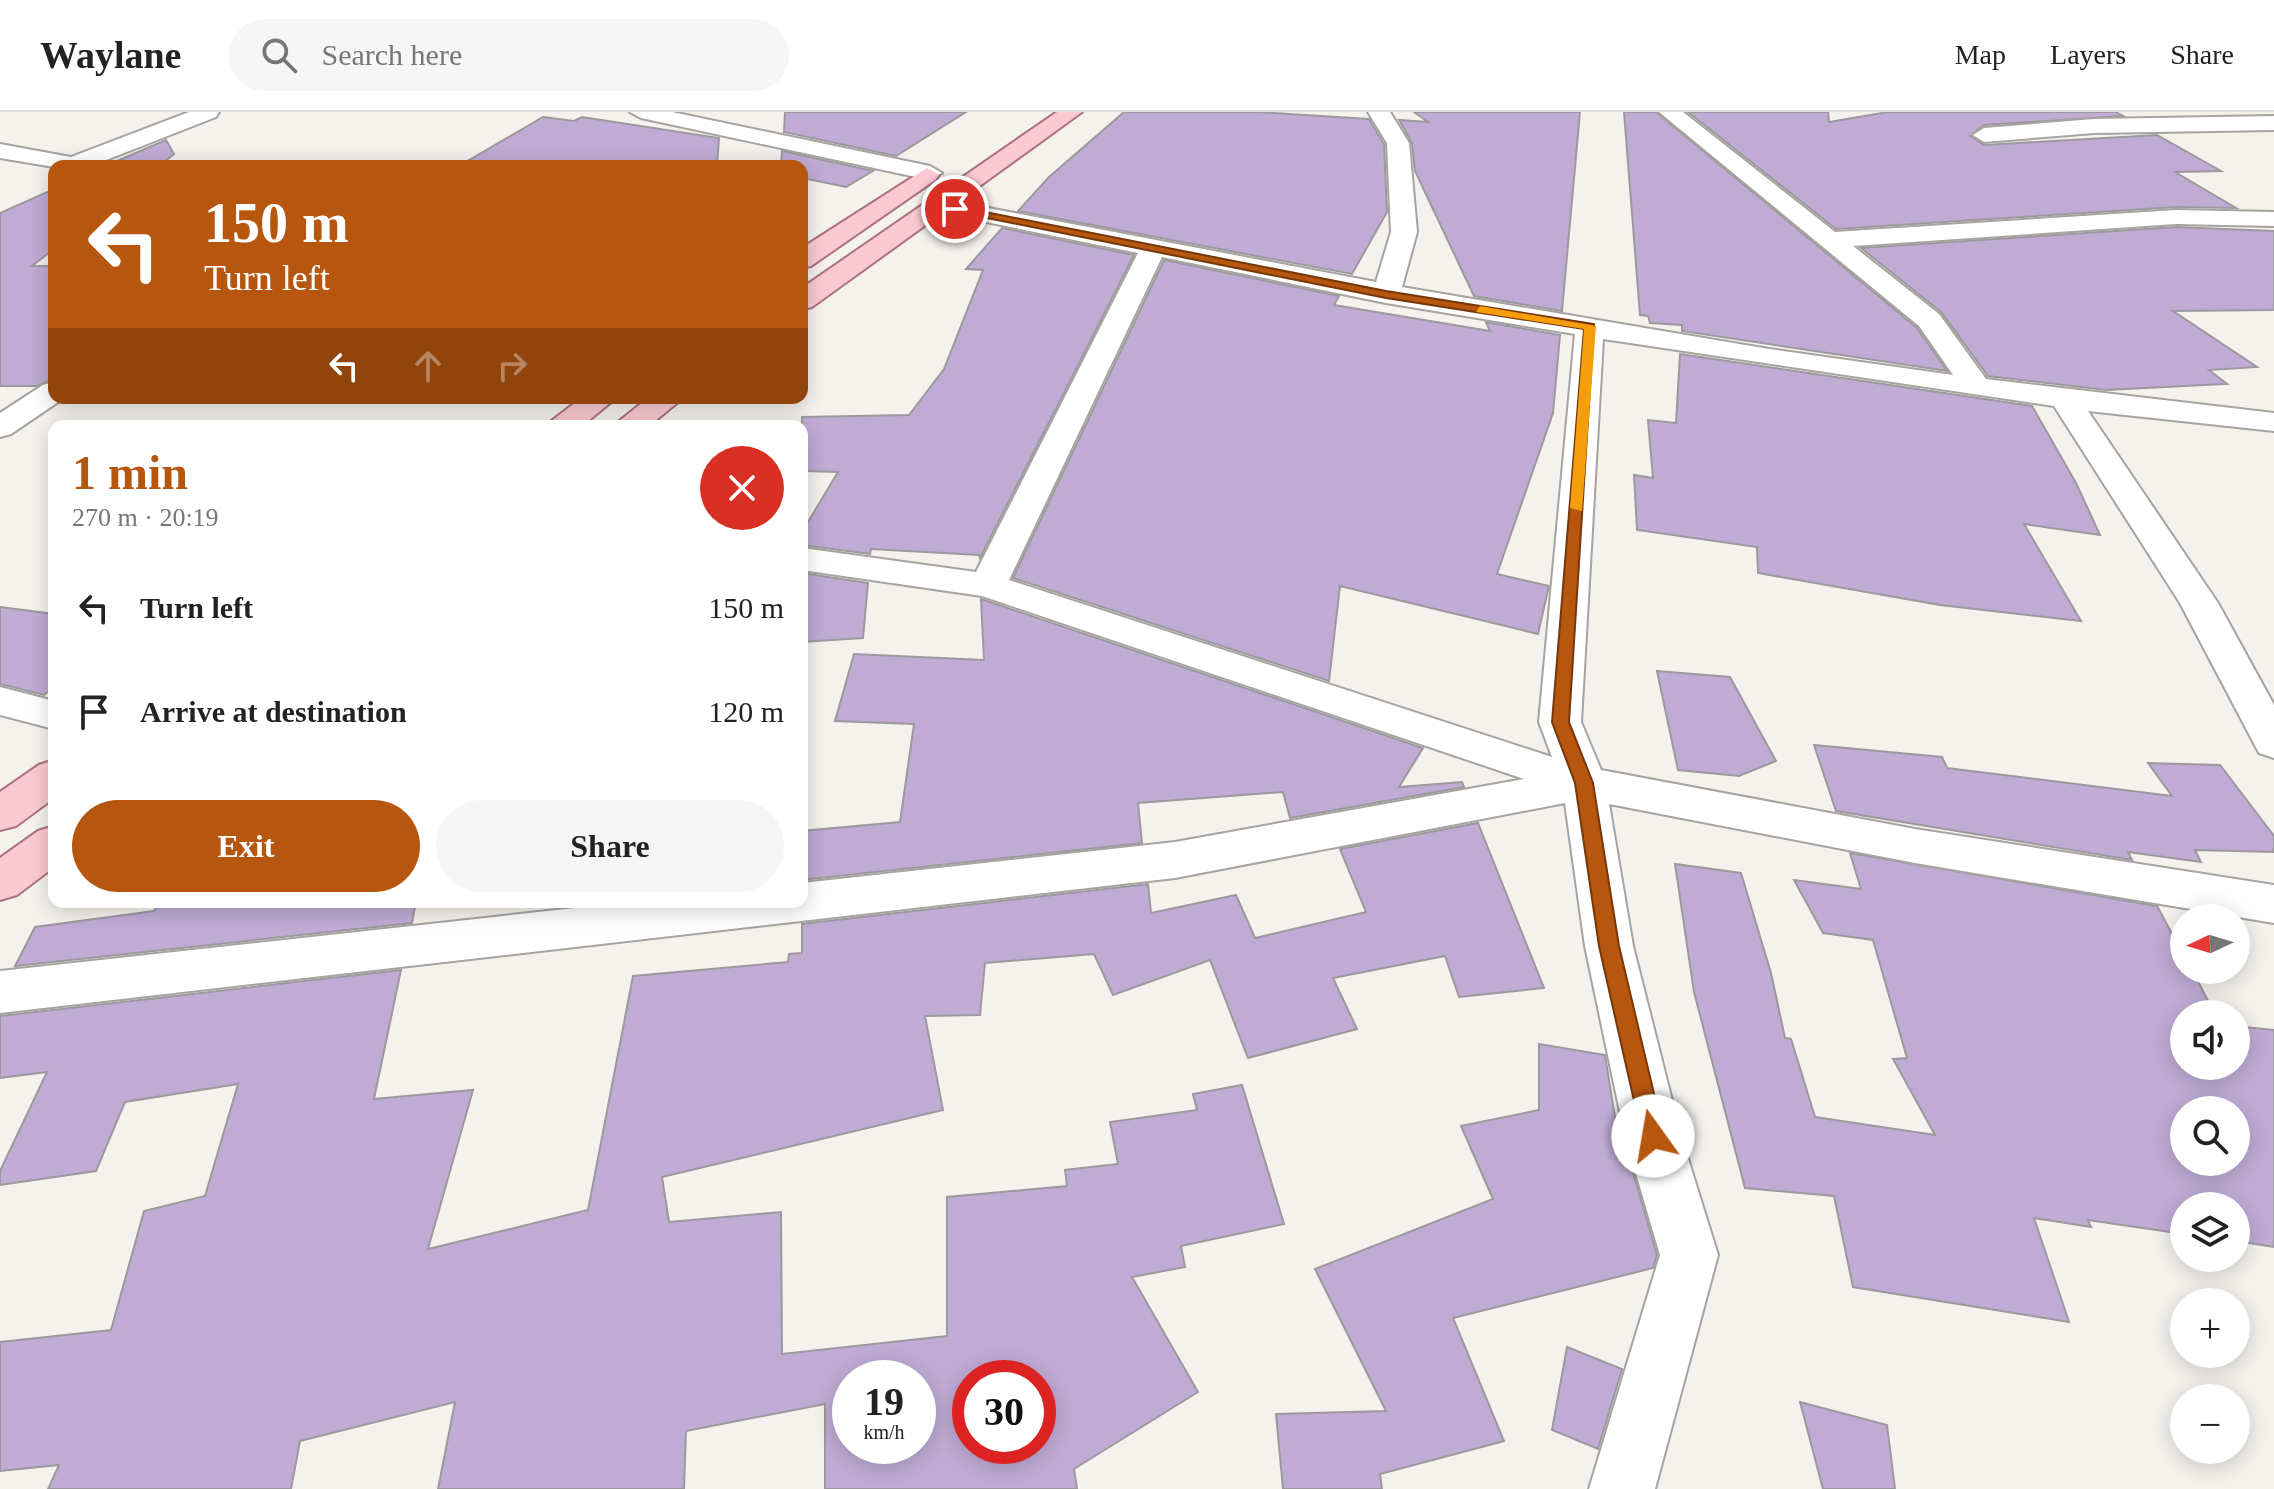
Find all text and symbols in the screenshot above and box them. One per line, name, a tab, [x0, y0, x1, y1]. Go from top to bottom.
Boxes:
search box	[229, 19, 789, 91]
icon: search	[257, 33, 301, 77]
text: Waylane	[40, 34, 181, 76]
text: Search here	[321, 38, 462, 71]
text: Map	[1955, 39, 2006, 70]
text: Layers	[2050, 39, 2126, 70]
text: Share	[2170, 39, 2234, 70]
pin	[921, 175, 989, 243]
icon: arrive	[933, 187, 977, 231]
icon: left	[72, 192, 176, 296]
text: 150 m	[204, 192, 349, 254]
text: Turn left	[204, 258, 330, 298]
icon: left	[322, 344, 366, 388]
icon: ahead	[406, 344, 450, 388]
icon: right	[490, 344, 534, 388]
text: 1 min	[72, 446, 188, 499]
button: close	[700, 446, 784, 530]
text: 270 m · 20:19	[72, 503, 219, 532]
icon: left	[72, 586, 116, 630]
text: Turn left	[140, 591, 253, 624]
text: 150 m	[708, 591, 784, 624]
icon: arrive	[72, 690, 116, 734]
text: Arrive at destination	[140, 695, 407, 728]
text: 120 m	[708, 695, 784, 728]
button: Exit	[72, 800, 420, 892]
button: Share	[436, 800, 784, 892]
north arrow	[2170, 904, 2250, 984]
map controls	[2170, 904, 2250, 1464]
button: sound	[2170, 1000, 2250, 1080]
position arrow	[1611, 1094, 1695, 1178]
button: search	[2170, 1096, 2250, 1176]
button: layers	[2170, 1192, 2250, 1272]
button: +	[2170, 1288, 2250, 1368]
speed limit sign: 30	[952, 1360, 1056, 1464]
text: 19	[864, 1379, 904, 1424]
button: −	[2170, 1384, 2250, 1464]
text: km/h	[863, 1421, 905, 1443]

